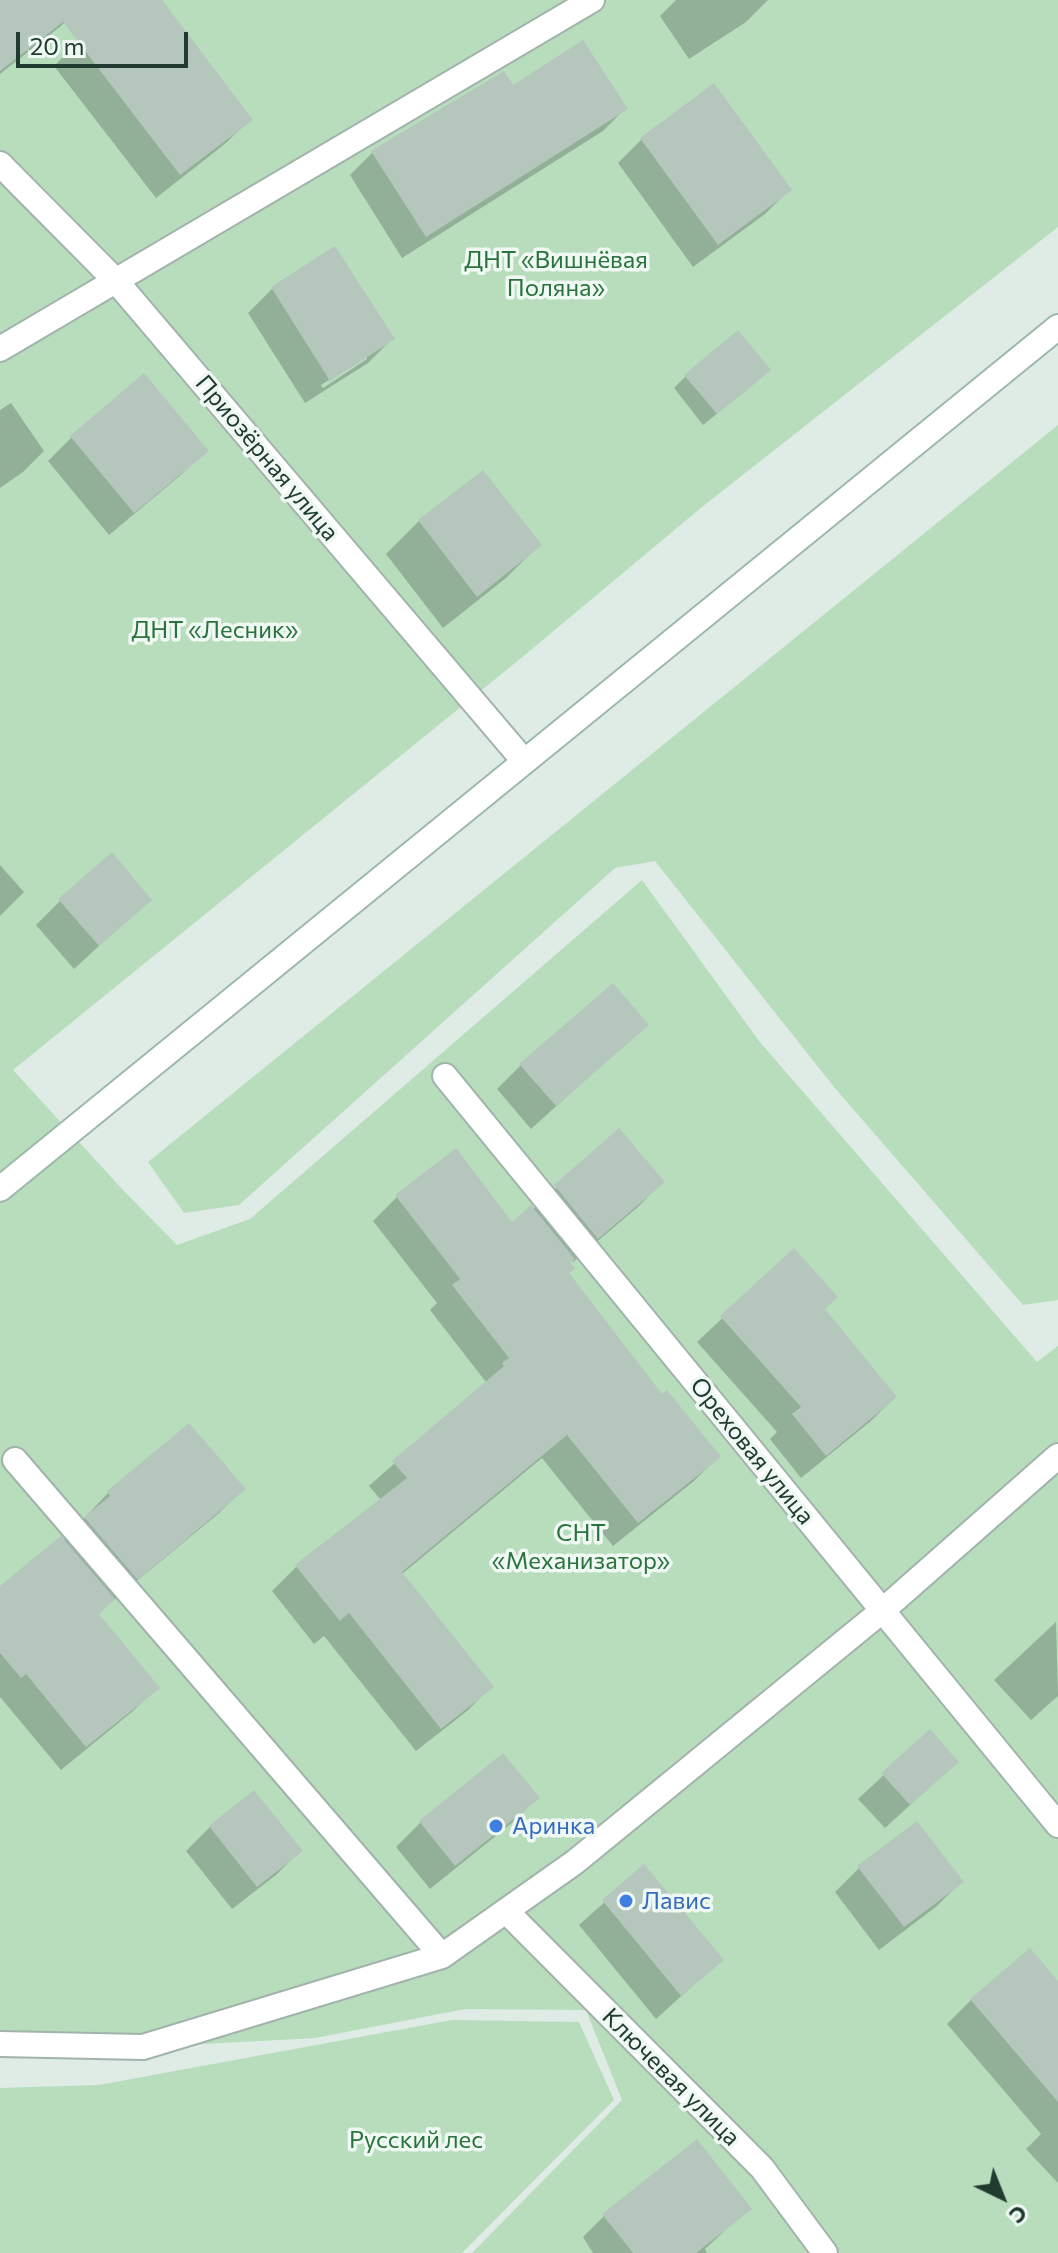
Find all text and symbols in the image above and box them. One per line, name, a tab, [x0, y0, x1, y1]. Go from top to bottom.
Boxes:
scale bar	[20, 16, 192, 66]
text: 20 m	[30, 31, 84, 60]
park label: ДНТ «Вишнёвая Поляна»	[464, 246, 648, 302]
street label: Приозёрная улица	[189, 369, 345, 547]
park label: ДНТ «Лесник»	[132, 616, 298, 644]
street label: Ореховая улица	[684, 1372, 820, 1530]
park label: СНТ «Механизатор»	[492, 1519, 670, 1575]
place label: Аринка	[512, 1812, 595, 1840]
marker: Аринка	[487, 1817, 505, 1835]
place label: Лавис	[642, 1887, 711, 1915]
marker: Лавис	[617, 1892, 635, 1910]
street label: Ключевая улица	[596, 2002, 746, 2152]
park label: Русский лес	[349, 2126, 483, 2154]
north arrow	[962, 2157, 1042, 2237]
text: С	[1004, 2200, 1033, 2230]

